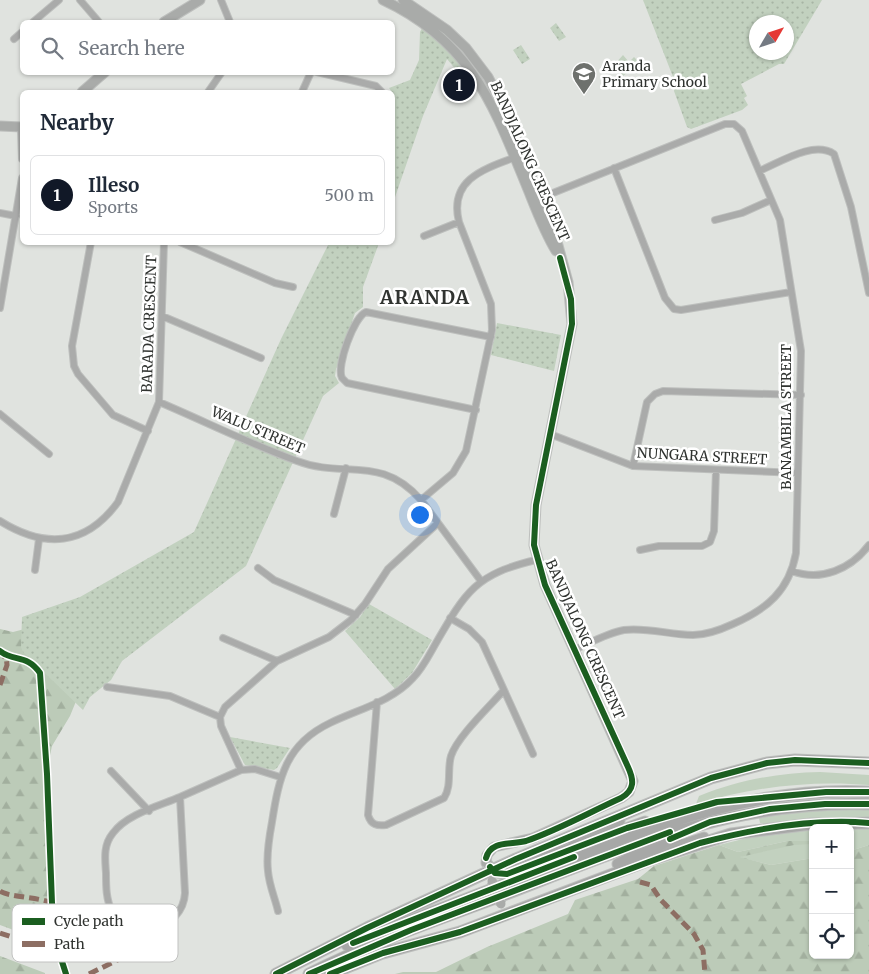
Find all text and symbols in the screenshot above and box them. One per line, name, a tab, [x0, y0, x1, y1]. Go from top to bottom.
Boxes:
north arrow	[749, 15, 794, 60]
search box	[20, 20, 395, 75]
icon: search	[38, 34, 66, 62]
text: Search here	[78, 36, 185, 60]
place label: Aranda Primary School	[601, 57, 707, 91]
school or university icon: Aranda Primary School	[571, 61, 597, 95]
pin: 1	[443, 66, 475, 104]
street label: BANDJALONG CRESCENT	[487, 78, 574, 244]
text: Nearby	[40, 109, 114, 136]
text: Illeso	[88, 173, 139, 197]
text: 1	[53, 185, 61, 205]
text: 500 m	[324, 185, 374, 205]
text: Sports	[88, 197, 138, 217]
street label: BARADA CRESCENT	[138, 255, 160, 393]
district label: ARANDA	[379, 285, 470, 309]
street label: BANAMBILA STREET	[777, 344, 795, 490]
street label: WALU STREET	[208, 402, 308, 458]
street label: NUNGARA STREET	[636, 444, 768, 468]
your location	[407, 502, 433, 528]
street label: BANDJALONG CRESCENT	[542, 556, 629, 722]
map controls	[809, 824, 854, 959]
button: +	[809, 824, 854, 869]
button: −	[809, 869, 854, 914]
legend	[12, 904, 178, 962]
text: Cycle path	[54, 912, 124, 930]
button: locate	[809, 914, 854, 959]
text: Path	[54, 935, 85, 953]

